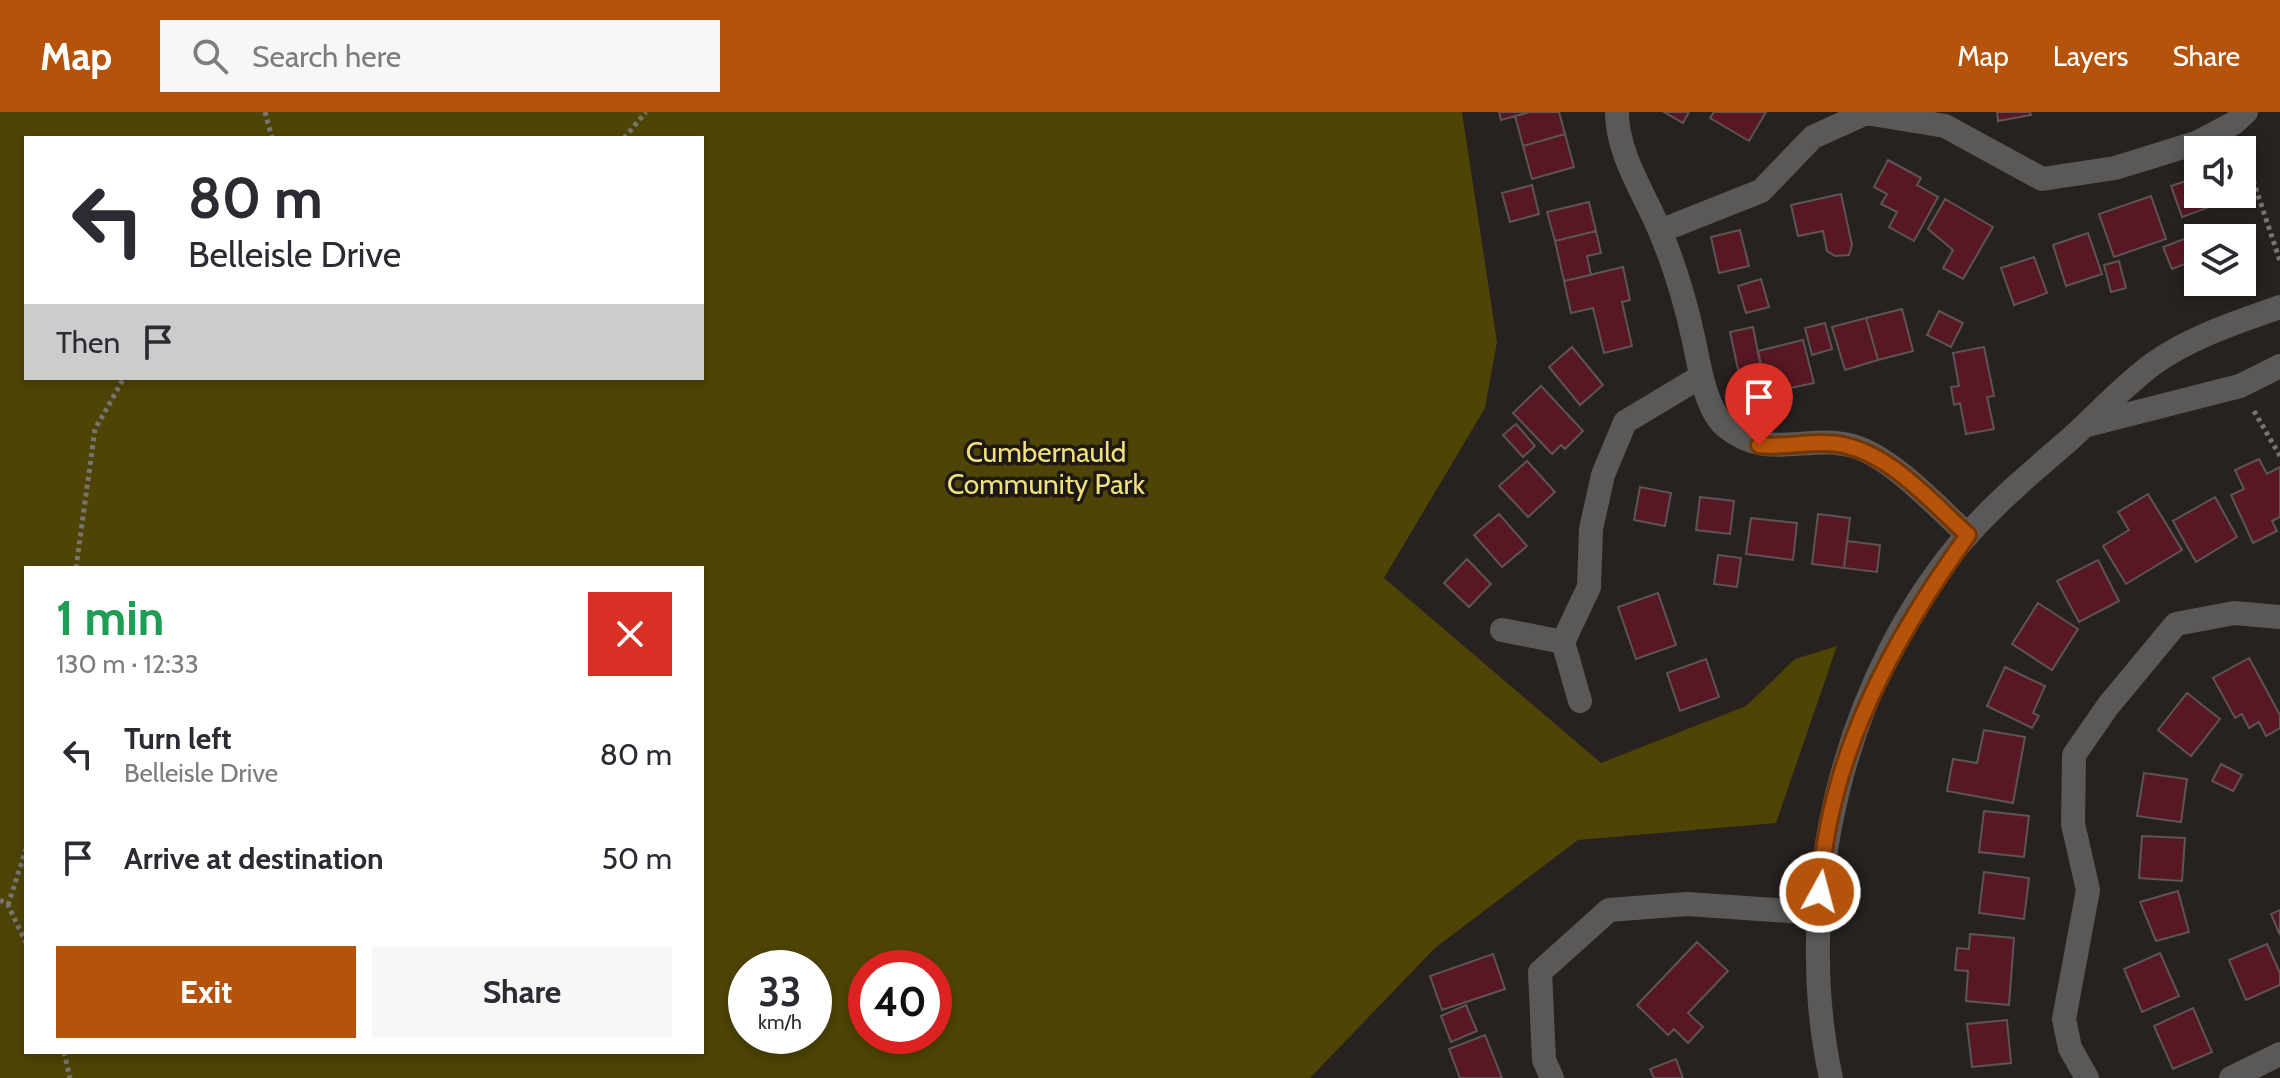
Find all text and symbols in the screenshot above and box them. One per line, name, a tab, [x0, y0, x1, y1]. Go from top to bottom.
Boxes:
search box	[160, 20, 720, 92]
text: Map	[40, 33, 112, 80]
icon: search	[188, 34, 232, 78]
text: Search here	[252, 38, 401, 75]
text: Map	[1957, 39, 2009, 73]
text: Layers	[2053, 39, 2128, 73]
text: Share	[2172, 39, 2240, 73]
map controls	[2184, 136, 2256, 296]
button: sound	[2184, 136, 2256, 208]
text: 80 m	[188, 164, 323, 232]
icon: left	[56, 168, 160, 272]
button: layers	[2184, 224, 2256, 296]
text: Belleisle Drive	[188, 232, 401, 276]
icon: arrive	[136, 320, 180, 364]
text: Then	[56, 324, 120, 361]
pin	[1725, 363, 1793, 445]
icon: arrive	[1737, 375, 1781, 419]
park label: Cumbernauld Community Park	[947, 435, 1145, 501]
text: 1 min	[56, 589, 164, 647]
button: close	[588, 592, 672, 676]
text: 130 m · 12:33	[56, 648, 199, 680]
text: Turn left	[124, 720, 232, 757]
icon: left	[56, 732, 100, 776]
text: 80 m	[600, 736, 672, 773]
text: Belleisle Drive	[124, 757, 278, 789]
icon: arrive	[56, 836, 100, 880]
text: Arrive at destination	[124, 840, 384, 877]
text: 50 m	[602, 840, 672, 877]
position arrow	[1778, 850, 1862, 934]
button: Exit	[56, 946, 356, 1038]
button: Share	[372, 946, 672, 1038]
speed limit sign: 40	[848, 950, 952, 1054]
text: 33	[758, 967, 802, 1016]
text: km/h	[758, 1010, 802, 1034]

